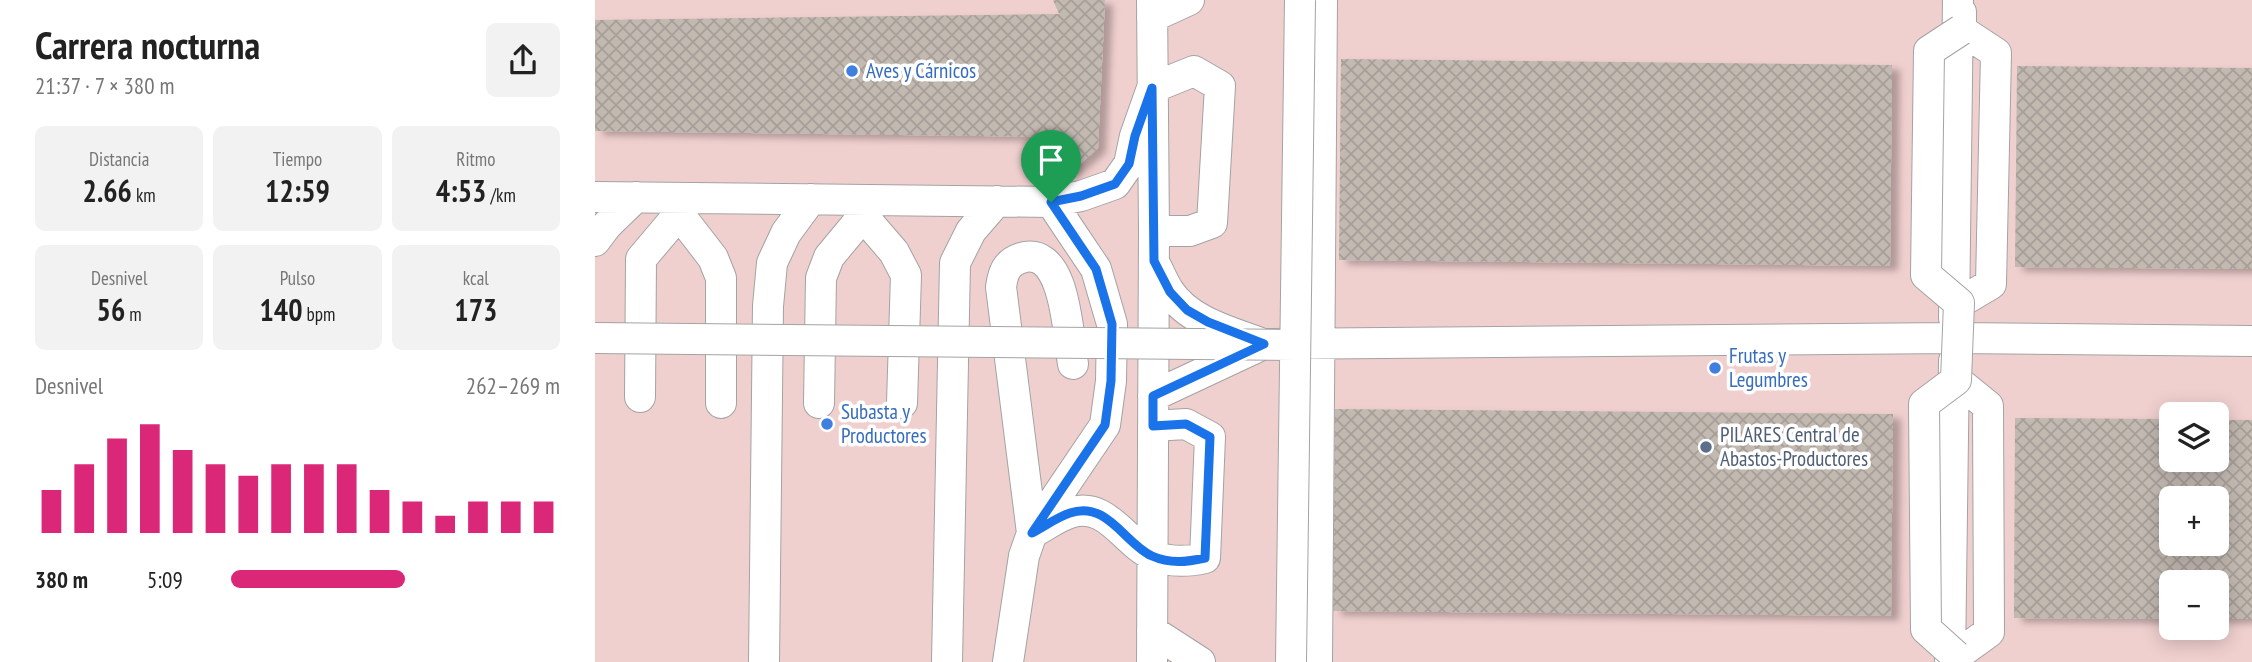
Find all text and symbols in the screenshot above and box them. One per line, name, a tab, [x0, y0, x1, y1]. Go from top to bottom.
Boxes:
text: Carrera nocturna	[35, 20, 260, 69]
button: share	[486, 23, 560, 97]
place label: Aves y Cárnicos	[866, 57, 976, 84]
marker: Aves y Cárnicos	[844, 63, 860, 79]
text: 21:37 · 7 × 380 m	[35, 71, 174, 100]
pin	[1021, 130, 1081, 202]
icon: arrive	[1032, 141, 1070, 179]
text: Distancia	[89, 147, 149, 171]
text: Tiempo	[273, 147, 322, 171]
text: Ritmo	[456, 147, 495, 171]
text: 2.66	[83, 171, 132, 210]
text: 12:59	[265, 171, 330, 210]
text: 4:53	[436, 171, 486, 210]
text: km	[132, 183, 156, 207]
text: /km	[486, 183, 516, 207]
text: Desnivel	[91, 266, 147, 290]
text: Pulso	[280, 266, 315, 290]
text: kcal	[463, 266, 489, 290]
text: 56	[97, 290, 125, 329]
text: 140	[260, 290, 303, 329]
text: 173	[454, 290, 497, 329]
text: m	[125, 302, 142, 326]
text: bpm	[303, 302, 335, 326]
place label: Frutas y Legumbres	[1729, 342, 1808, 393]
marker: Frutas y Legumbres	[1707, 360, 1723, 376]
text: Desnivel	[35, 371, 103, 400]
text: 262–269 m	[466, 371, 560, 400]
place label: Subasta y Productores	[841, 398, 927, 449]
map controls	[2159, 402, 2229, 640]
button: layers	[2159, 402, 2229, 472]
marker: Subasta y Productores	[819, 416, 835, 432]
place label: PILARES Central de Abastos-Productores	[1720, 421, 1868, 472]
marker: PILARES Central de Abastos-Productores	[1698, 439, 1714, 455]
button: +	[2159, 486, 2229, 556]
text: 380 m	[35, 565, 88, 594]
text: 5:09	[147, 565, 183, 594]
button: −	[2159, 570, 2229, 640]

